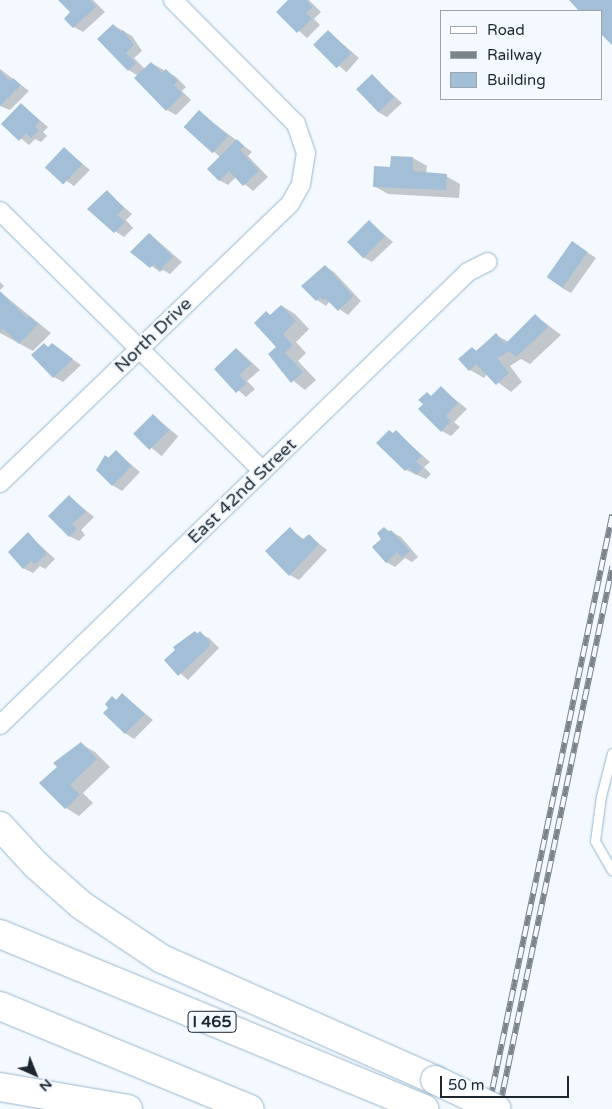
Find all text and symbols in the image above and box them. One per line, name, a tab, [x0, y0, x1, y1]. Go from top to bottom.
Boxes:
legend	[440, 10, 602, 100]
text: Road	[487, 21, 525, 39]
text: Railway	[487, 46, 542, 64]
text: Building	[487, 71, 546, 89]
street label: North Drive	[110, 293, 196, 377]
street label: East 42nd Street	[183, 434, 301, 548]
road number: I 465	[187, 1009, 237, 1036]
north arrow	[10, 1049, 60, 1099]
scale bar	[442, 1066, 571, 1098]
text: N	[36, 1075, 56, 1095]
text: 50 m	[448, 1076, 485, 1094]

